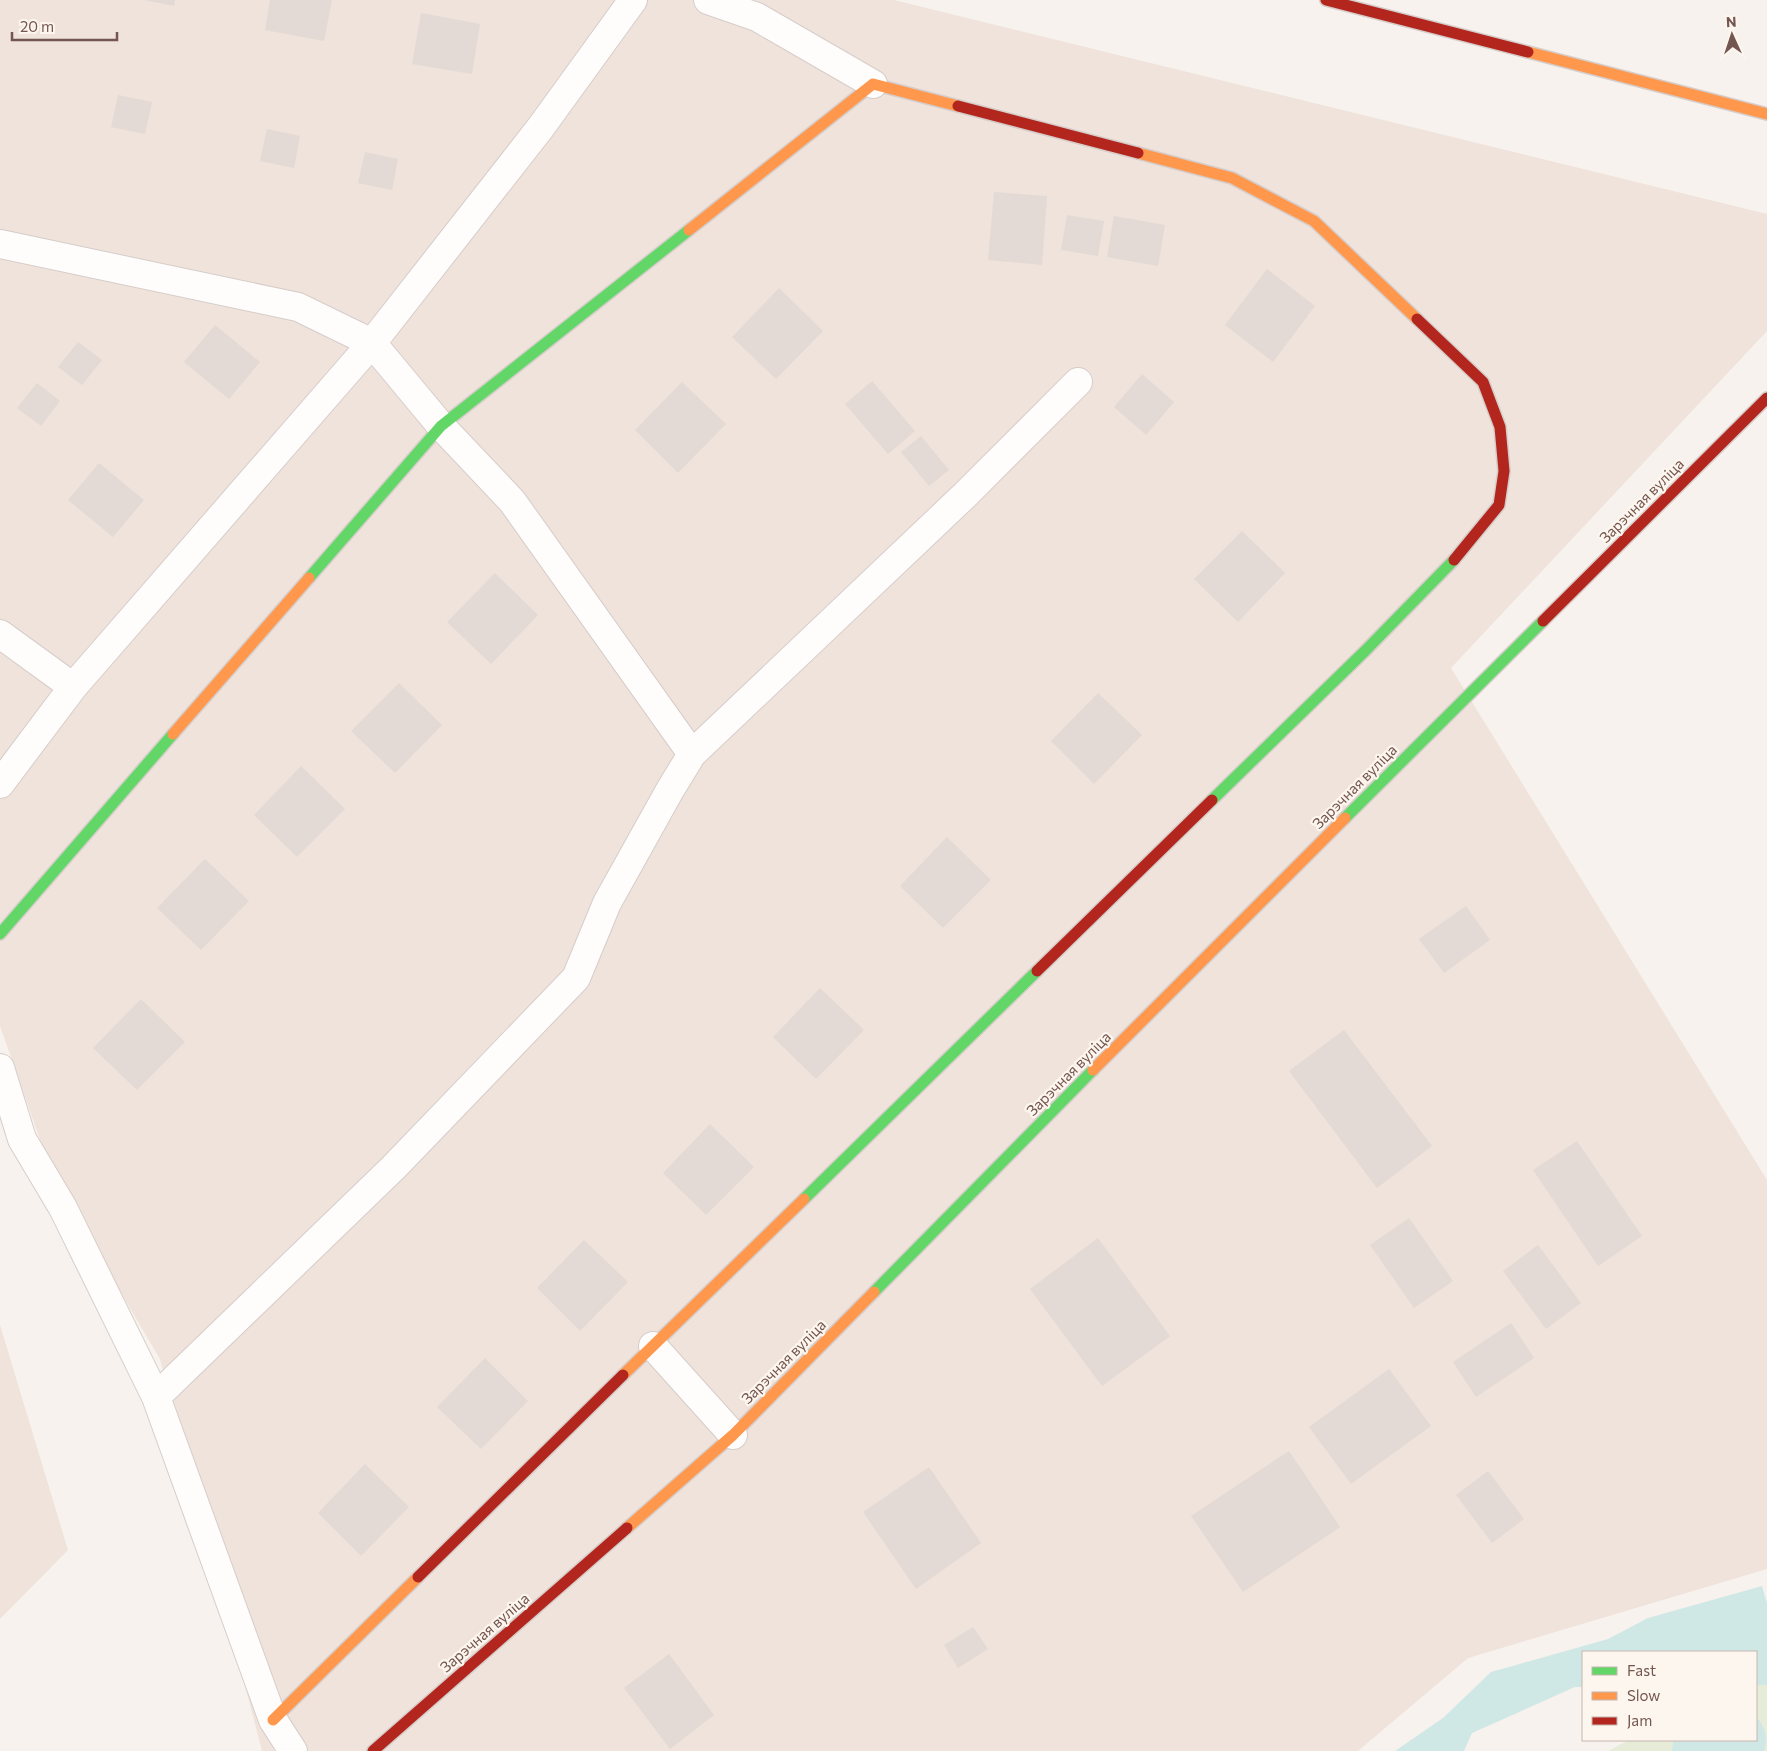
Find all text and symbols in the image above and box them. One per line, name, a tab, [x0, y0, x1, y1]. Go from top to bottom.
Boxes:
scale bar	[12, 10, 118, 42]
north arrow	[1707, 10, 1757, 60]
text: N	[1726, 13, 1737, 30]
text: 20 m	[20, 17, 54, 35]
street label: Зарэчная вуліца	[1595, 454, 1687, 546]
street label: Зарэчная вуліца	[1308, 740, 1400, 832]
street label: Зарэчная вуліца	[1022, 1027, 1114, 1119]
street label: Зарэчная вуліца	[737, 1315, 829, 1407]
street label: Зарэчная вуліца	[436, 1589, 532, 1676]
legend	[1582, 1651, 1757, 1741]
text: Fast	[1627, 1661, 1656, 1679]
text: Slow	[1627, 1686, 1660, 1704]
text: Jam	[1627, 1711, 1652, 1729]

